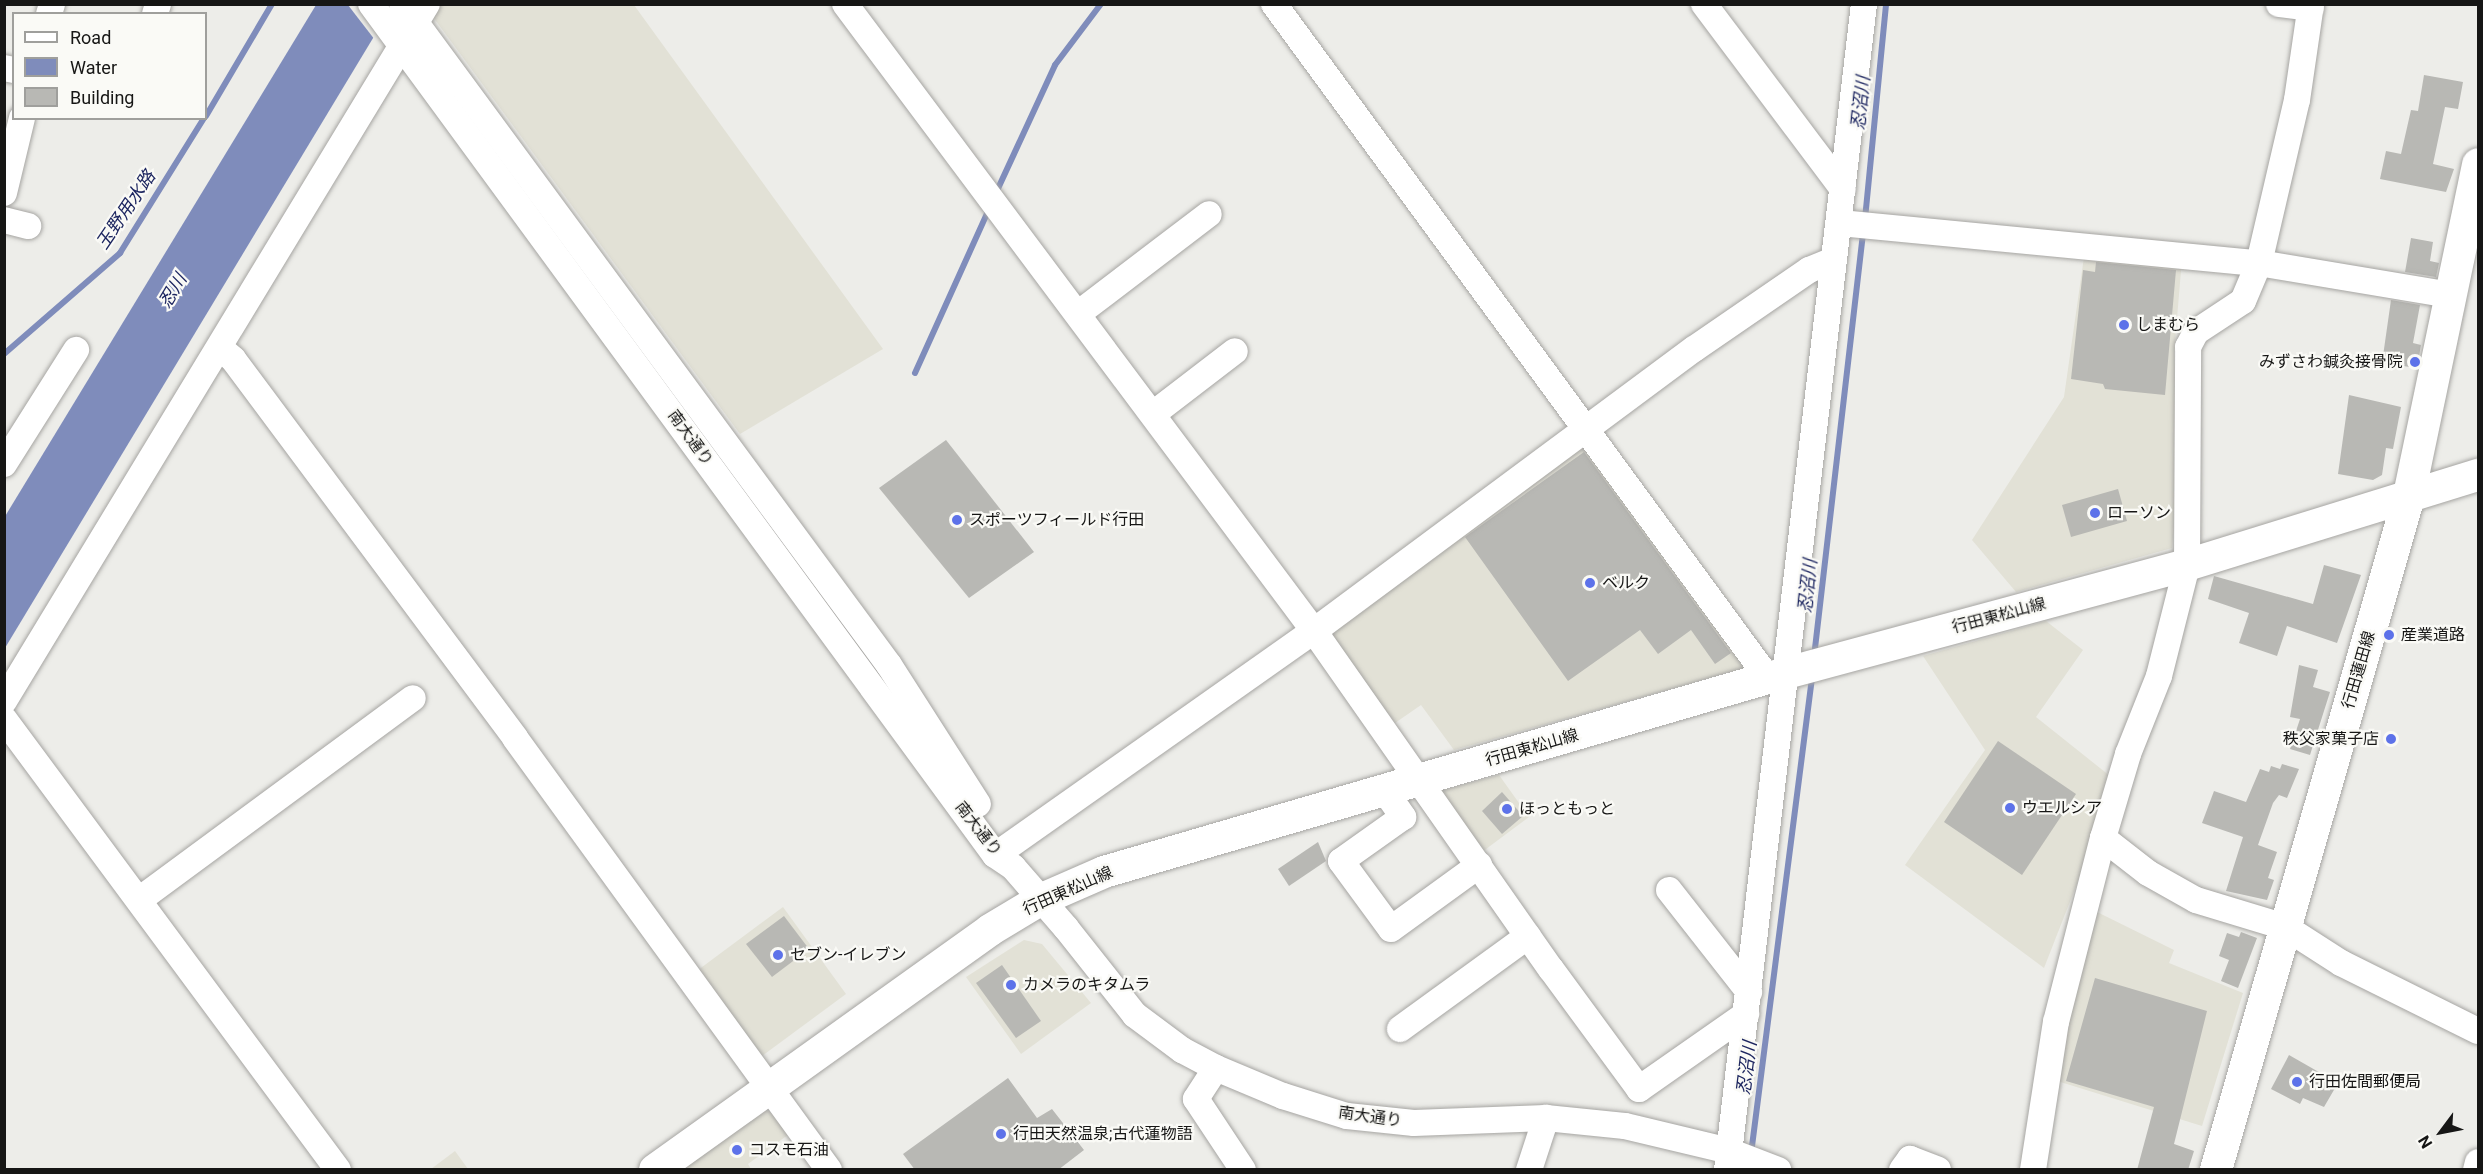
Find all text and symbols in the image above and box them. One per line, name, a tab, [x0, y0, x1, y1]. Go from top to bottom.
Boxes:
legend	[12, 12, 207, 120]
text: Road	[70, 27, 111, 48]
text: Water	[70, 57, 117, 78]
water label: 忍沼川	[1847, 75, 1875, 131]
text: Building	[70, 87, 134, 108]
water label: 玉野用水路	[92, 167, 160, 253]
water label: 忍川	[154, 270, 192, 312]
place label: しまむら	[2136, 315, 2200, 335]
marker: しまむら	[2117, 318, 2131, 332]
place label: みずさわ鍼灸接骨院	[2259, 352, 2403, 372]
marker: みずさわ鍼灸接骨院	[2408, 355, 2422, 369]
street label: 南大通り	[663, 406, 717, 470]
place label: ローソン	[2107, 503, 2171, 523]
marker: ローソン	[2088, 506, 2102, 520]
place label: スポーツフィールド行田	[969, 510, 1145, 530]
marker: スポーツフィールド行田	[950, 513, 964, 527]
water label: 忍沼川	[1794, 558, 1822, 614]
place label: ベルク	[1602, 573, 1650, 593]
marker: ベルク	[1583, 576, 1597, 590]
street label: 行田東松山線	[1950, 594, 2048, 638]
place label: 産業道路	[2401, 625, 2465, 645]
marker: 産業道路	[2382, 628, 2396, 642]
street label: 行田蓮田線	[2339, 629, 2379, 711]
street label: 行田東松山線	[1483, 726, 1581, 770]
place label: 秩父家菓子店	[2283, 729, 2379, 749]
marker: 秩父家菓子店	[2384, 732, 2398, 746]
street label: 南大通り	[951, 798, 1005, 860]
place label: ウエルシア	[2022, 798, 2102, 818]
place label: ほっともっと	[1519, 799, 1615, 819]
marker: ウエルシア	[2003, 801, 2017, 815]
marker: ほっともっと	[1500, 802, 1514, 816]
street label: 行田東松山線	[1020, 863, 1116, 919]
place label: セブン-イレブン	[790, 945, 906, 965]
marker: セブン-イレブン	[771, 948, 785, 962]
place label: カメラのキタムラ	[1023, 975, 1151, 995]
marker: カメラのキタムラ	[1004, 978, 1018, 992]
water label: 忍沼川	[1733, 1040, 1761, 1096]
place label: 行田佐間郵便局	[2309, 1072, 2421, 1092]
marker: 行田佐間郵便局	[2290, 1075, 2304, 1089]
north arrow	[2411, 1102, 2471, 1162]
street label: 南大通り	[1337, 1103, 1403, 1131]
place label: 行田天然温泉;古代蓮物語	[1013, 1124, 1192, 1144]
marker: 行田天然温泉;古代蓮物語	[994, 1127, 1008, 1141]
text: N	[2414, 1132, 2436, 1152]
place label: コスモ石油	[749, 1140, 829, 1160]
marker: コスモ石油	[730, 1143, 744, 1157]

